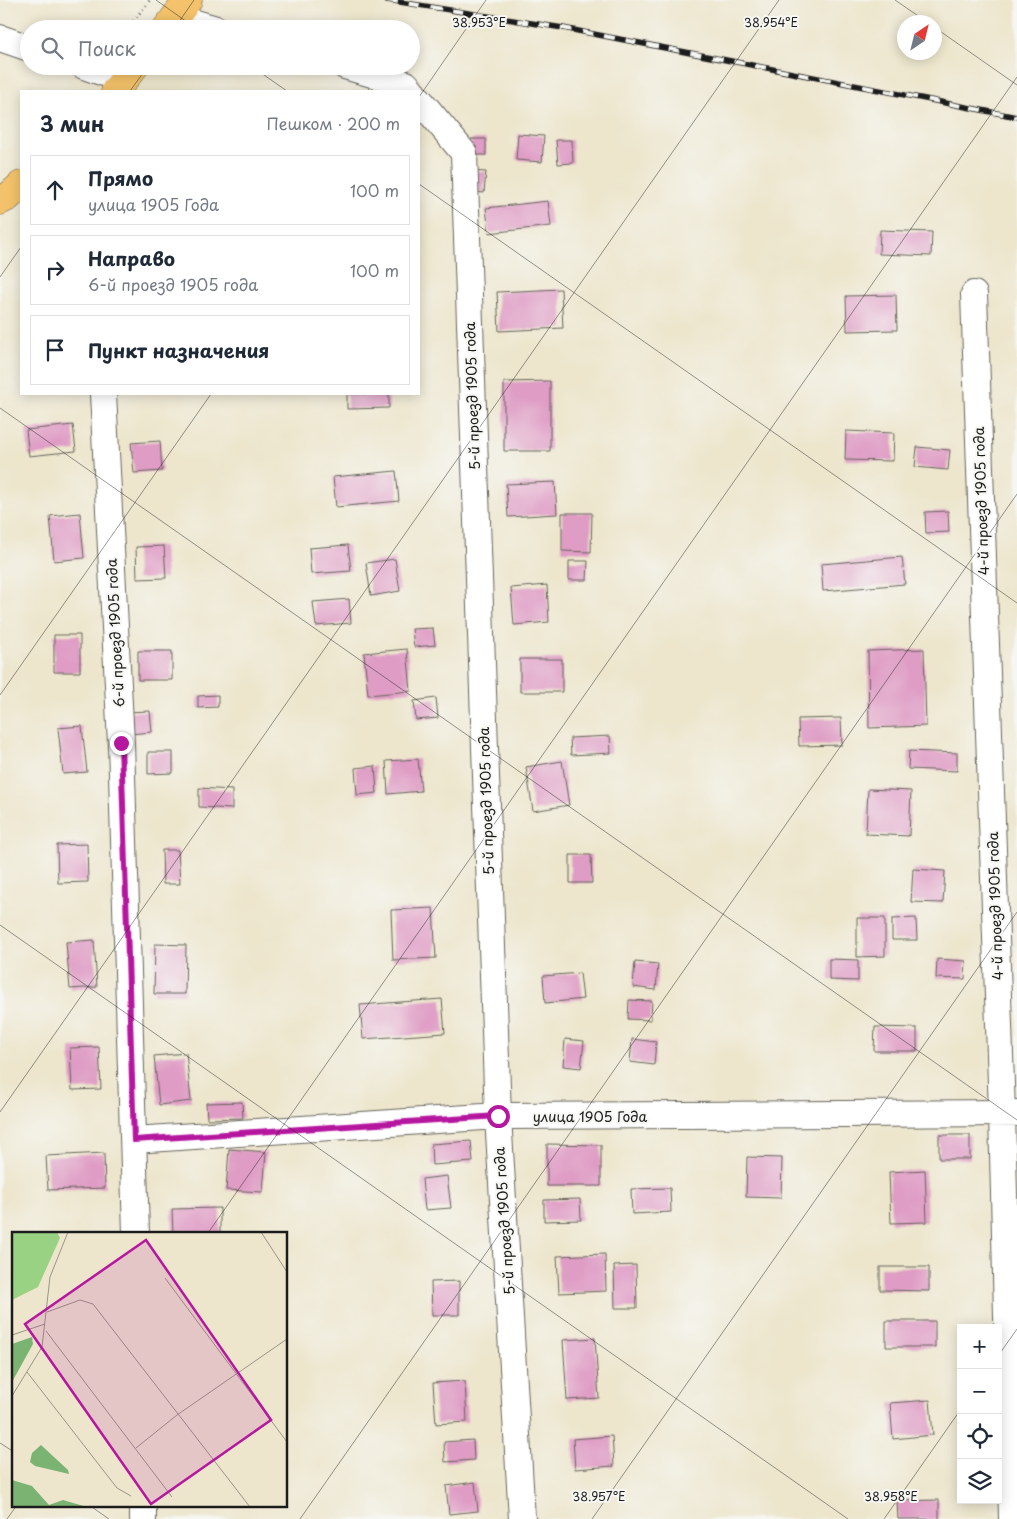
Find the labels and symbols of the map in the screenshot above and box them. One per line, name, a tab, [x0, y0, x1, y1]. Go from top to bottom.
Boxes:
text: 38.953°E	[452, 13, 506, 31]
text: 38.954°E	[744, 13, 798, 31]
north arrow	[897, 15, 942, 60]
street label: 5-й проезд 1905 года	[459, 321, 485, 470]
street label: 4-й проезд 1905 года	[968, 426, 994, 576]
street label: 6-й проезд 1905 года	[101, 558, 129, 708]
street label: 5-й проезд 1905 года	[473, 726, 499, 875]
route end	[110, 732, 133, 755]
street label: 4-й проезд 1905 года	[982, 831, 1008, 981]
route start	[487, 1105, 510, 1128]
street label: улица 1905 Года	[533, 1106, 648, 1127]
street label: 5-й проезд 1905 года	[488, 1146, 520, 1296]
inset map	[12, 1232, 288, 1506]
text: 38.957°E	[572, 1487, 626, 1505]
text: 38.958°E	[864, 1487, 918, 1505]

